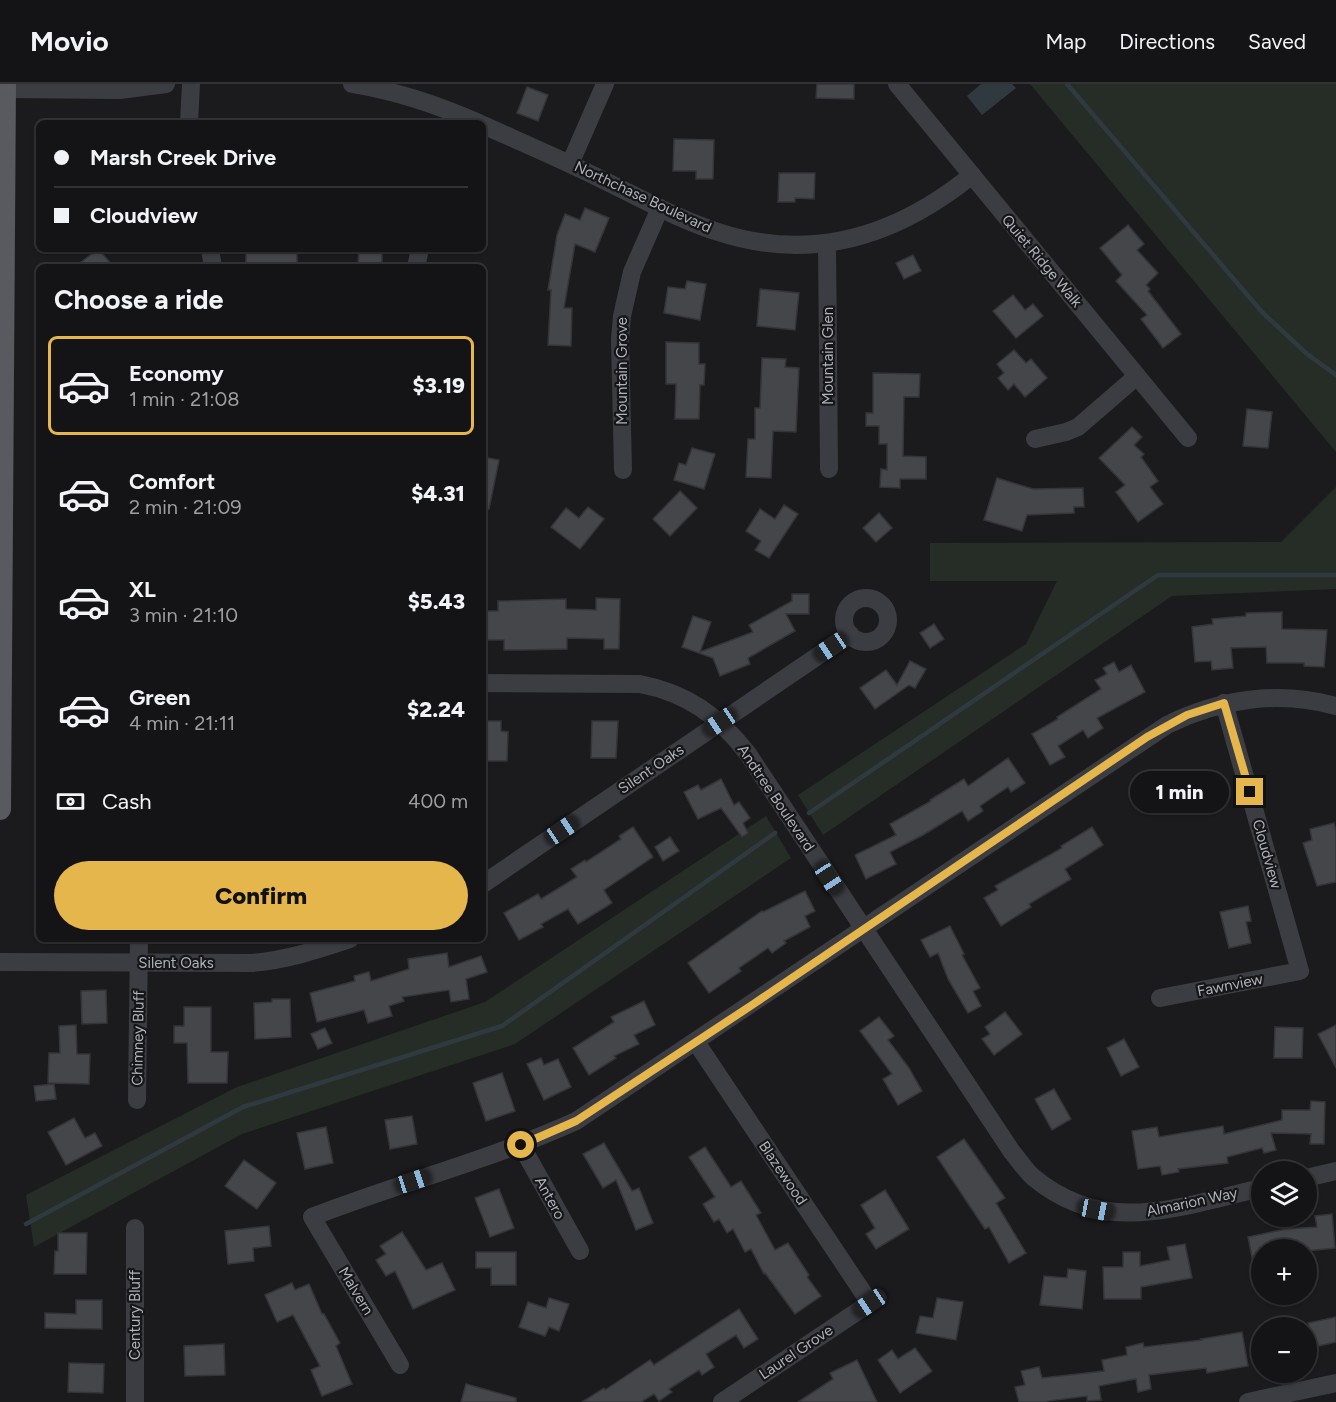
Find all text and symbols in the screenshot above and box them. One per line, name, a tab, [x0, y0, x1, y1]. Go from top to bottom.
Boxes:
text: Movio	[30, 24, 109, 58]
text: Map	[1045, 29, 1086, 54]
text: Directions	[1119, 29, 1215, 54]
text: Saved	[1248, 29, 1306, 54]
text: Marsh Creek Drive	[90, 144, 276, 171]
street label: Northchase Boulevard	[572, 157, 714, 237]
text: Cloudview	[90, 202, 198, 229]
street label: Quiet Ridge Walk	[998, 211, 1086, 312]
text: Choose a ride	[54, 283, 223, 316]
street label: Mountain Glen	[819, 307, 837, 405]
street label: Mountain Grove	[613, 317, 631, 425]
icon: car	[57, 359, 111, 413]
text: Economy	[129, 360, 224, 387]
text: $3.19	[412, 372, 465, 399]
text: 1 min · 21:08	[129, 387, 240, 411]
icon: car	[57, 467, 111, 521]
text: Comfort	[129, 468, 215, 495]
text: $4.31	[411, 480, 465, 507]
text: 2 min · 21:09	[129, 495, 242, 519]
icon: car	[57, 575, 111, 629]
text: XL	[129, 576, 156, 603]
text: $5.43	[408, 588, 465, 615]
text: 3 min · 21:10	[129, 603, 238, 627]
car	[811, 629, 851, 665]
icon: car	[57, 683, 111, 737]
text: Green	[129, 684, 191, 711]
text: $2.24	[407, 696, 465, 723]
car	[700, 704, 740, 740]
text: 4 min · 21:11	[129, 711, 235, 735]
street label: Silent Oaks	[615, 740, 687, 798]
street label: Andtree Boulevard	[734, 741, 818, 855]
callout: 1 min	[1130, 771, 1229, 813]
route end	[1236, 778, 1263, 805]
text: 1 min	[1156, 780, 1203, 804]
icon: cash	[54, 785, 87, 818]
text: Cash	[102, 788, 152, 815]
text: 400 m	[408, 789, 468, 813]
car	[542, 812, 582, 848]
street label: Cloudview	[1249, 817, 1286, 891]
car	[812, 858, 846, 898]
button: Confirm	[54, 861, 468, 930]
street label: Silent Oaks	[138, 954, 214, 972]
street label: Fawnview	[1196, 970, 1265, 1000]
street label: Chimney Bluff	[128, 990, 148, 1086]
route start	[507, 1131, 534, 1158]
street label: Blazewood	[755, 1138, 811, 1208]
map controls	[1251, 1161, 1317, 1383]
button: layers	[1251, 1161, 1317, 1227]
car	[393, 1167, 433, 1195]
street label: Antero	[531, 1173, 569, 1223]
street label: Almarion Way	[1145, 1184, 1239, 1220]
car	[1077, 1198, 1115, 1222]
button: +	[1251, 1239, 1317, 1305]
street label: Malvern	[335, 1264, 377, 1318]
street label: Century Bluff	[126, 1270, 144, 1360]
car	[850, 1285, 890, 1321]
button: −	[1251, 1317, 1317, 1383]
street label: Laurel Grove	[756, 1321, 836, 1383]

